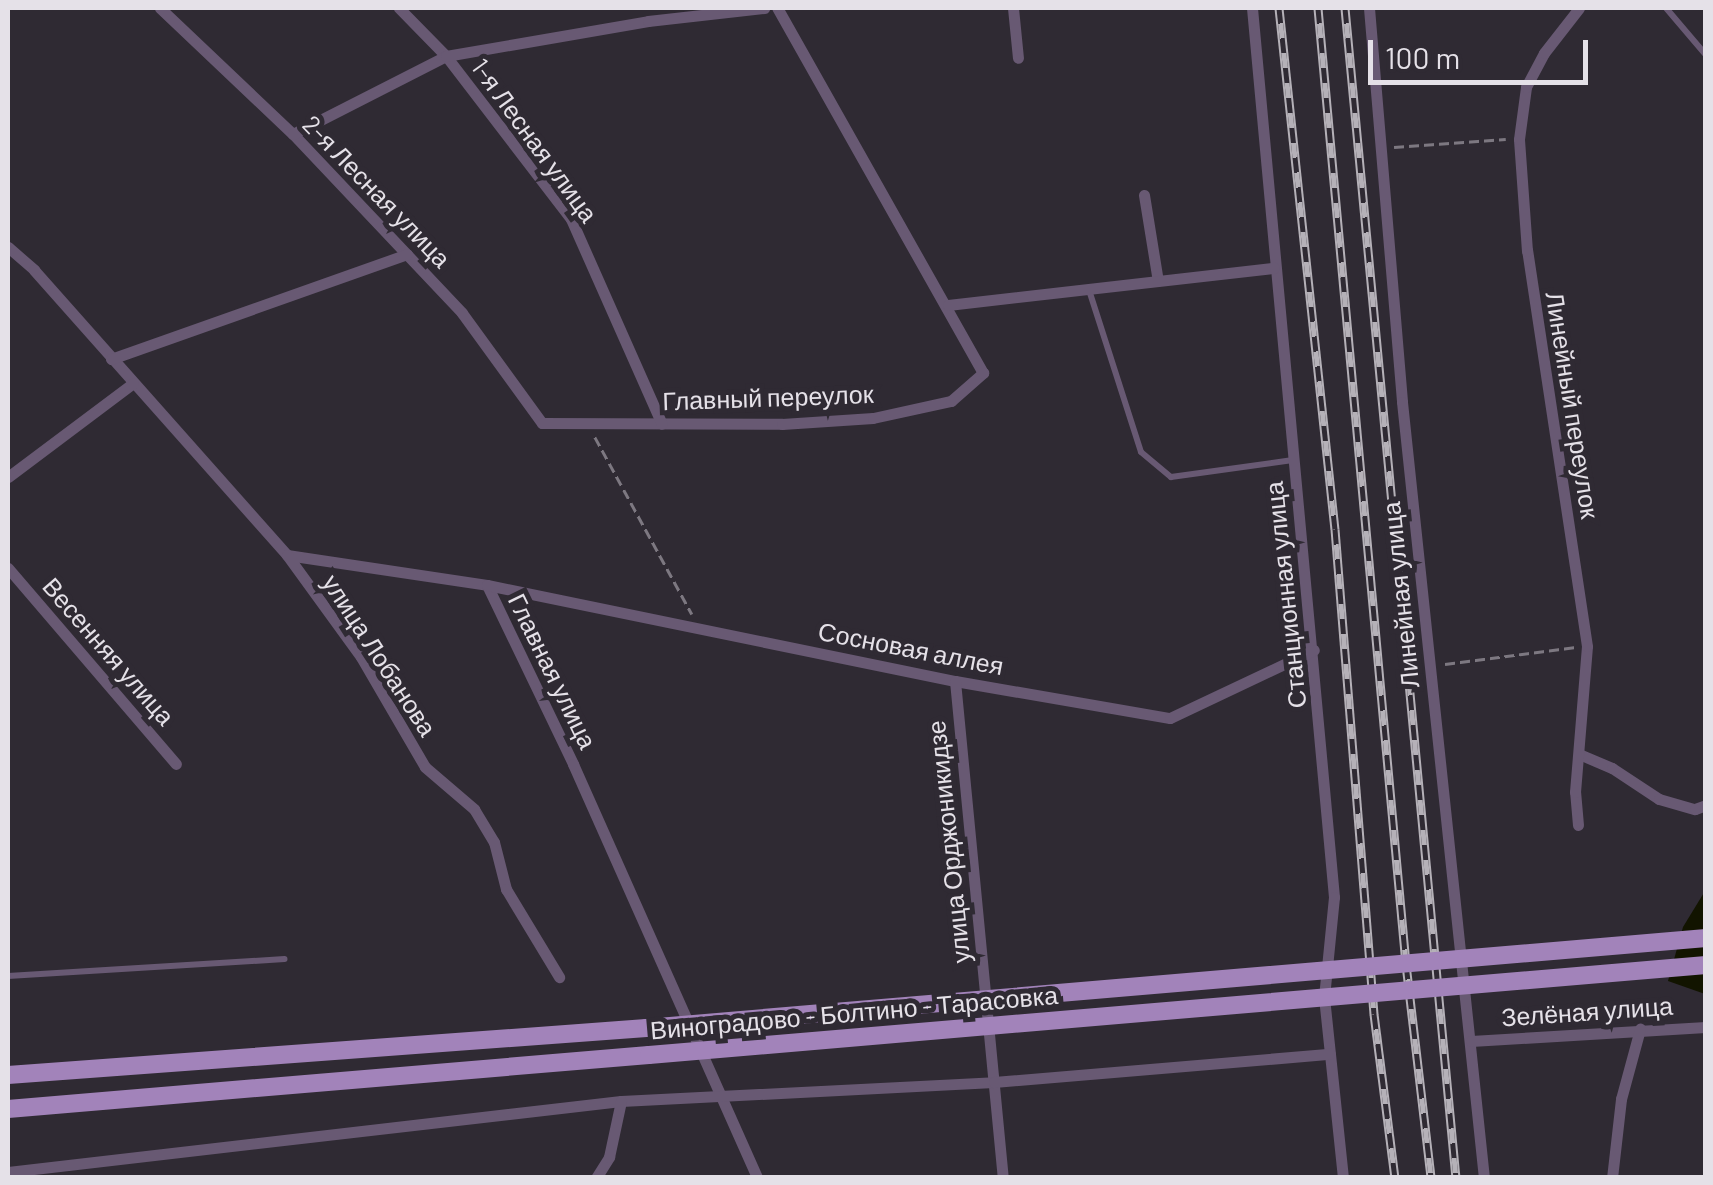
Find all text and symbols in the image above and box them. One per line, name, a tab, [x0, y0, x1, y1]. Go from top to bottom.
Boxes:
scale bar	[1373, 20, 1593, 82]
text: 100 m	[1385, 39, 1460, 75]
street label: 1-я Лесная улица	[466, 52, 604, 228]
street label: 2-я Лесная улица	[297, 109, 457, 273]
street label: Линейный переулок	[1540, 289, 1606, 521]
street label: Главный переулок	[662, 378, 874, 416]
street label: Станционная улица	[1258, 480, 1312, 710]
street label: Линейная улица	[1375, 500, 1425, 690]
street label: улица Лобанова	[317, 569, 443, 741]
street label: Весенняя улица	[37, 571, 181, 731]
street label: Главная улица	[503, 589, 603, 753]
street label: Сосновая аллея	[816, 615, 1006, 681]
street label: улица Орджоникидзе	[920, 719, 976, 965]
street label: Виноградово - Болтино - Тарасовка	[649, 979, 1059, 1045]
street label: Зелёная улица	[1500, 990, 1674, 1032]

